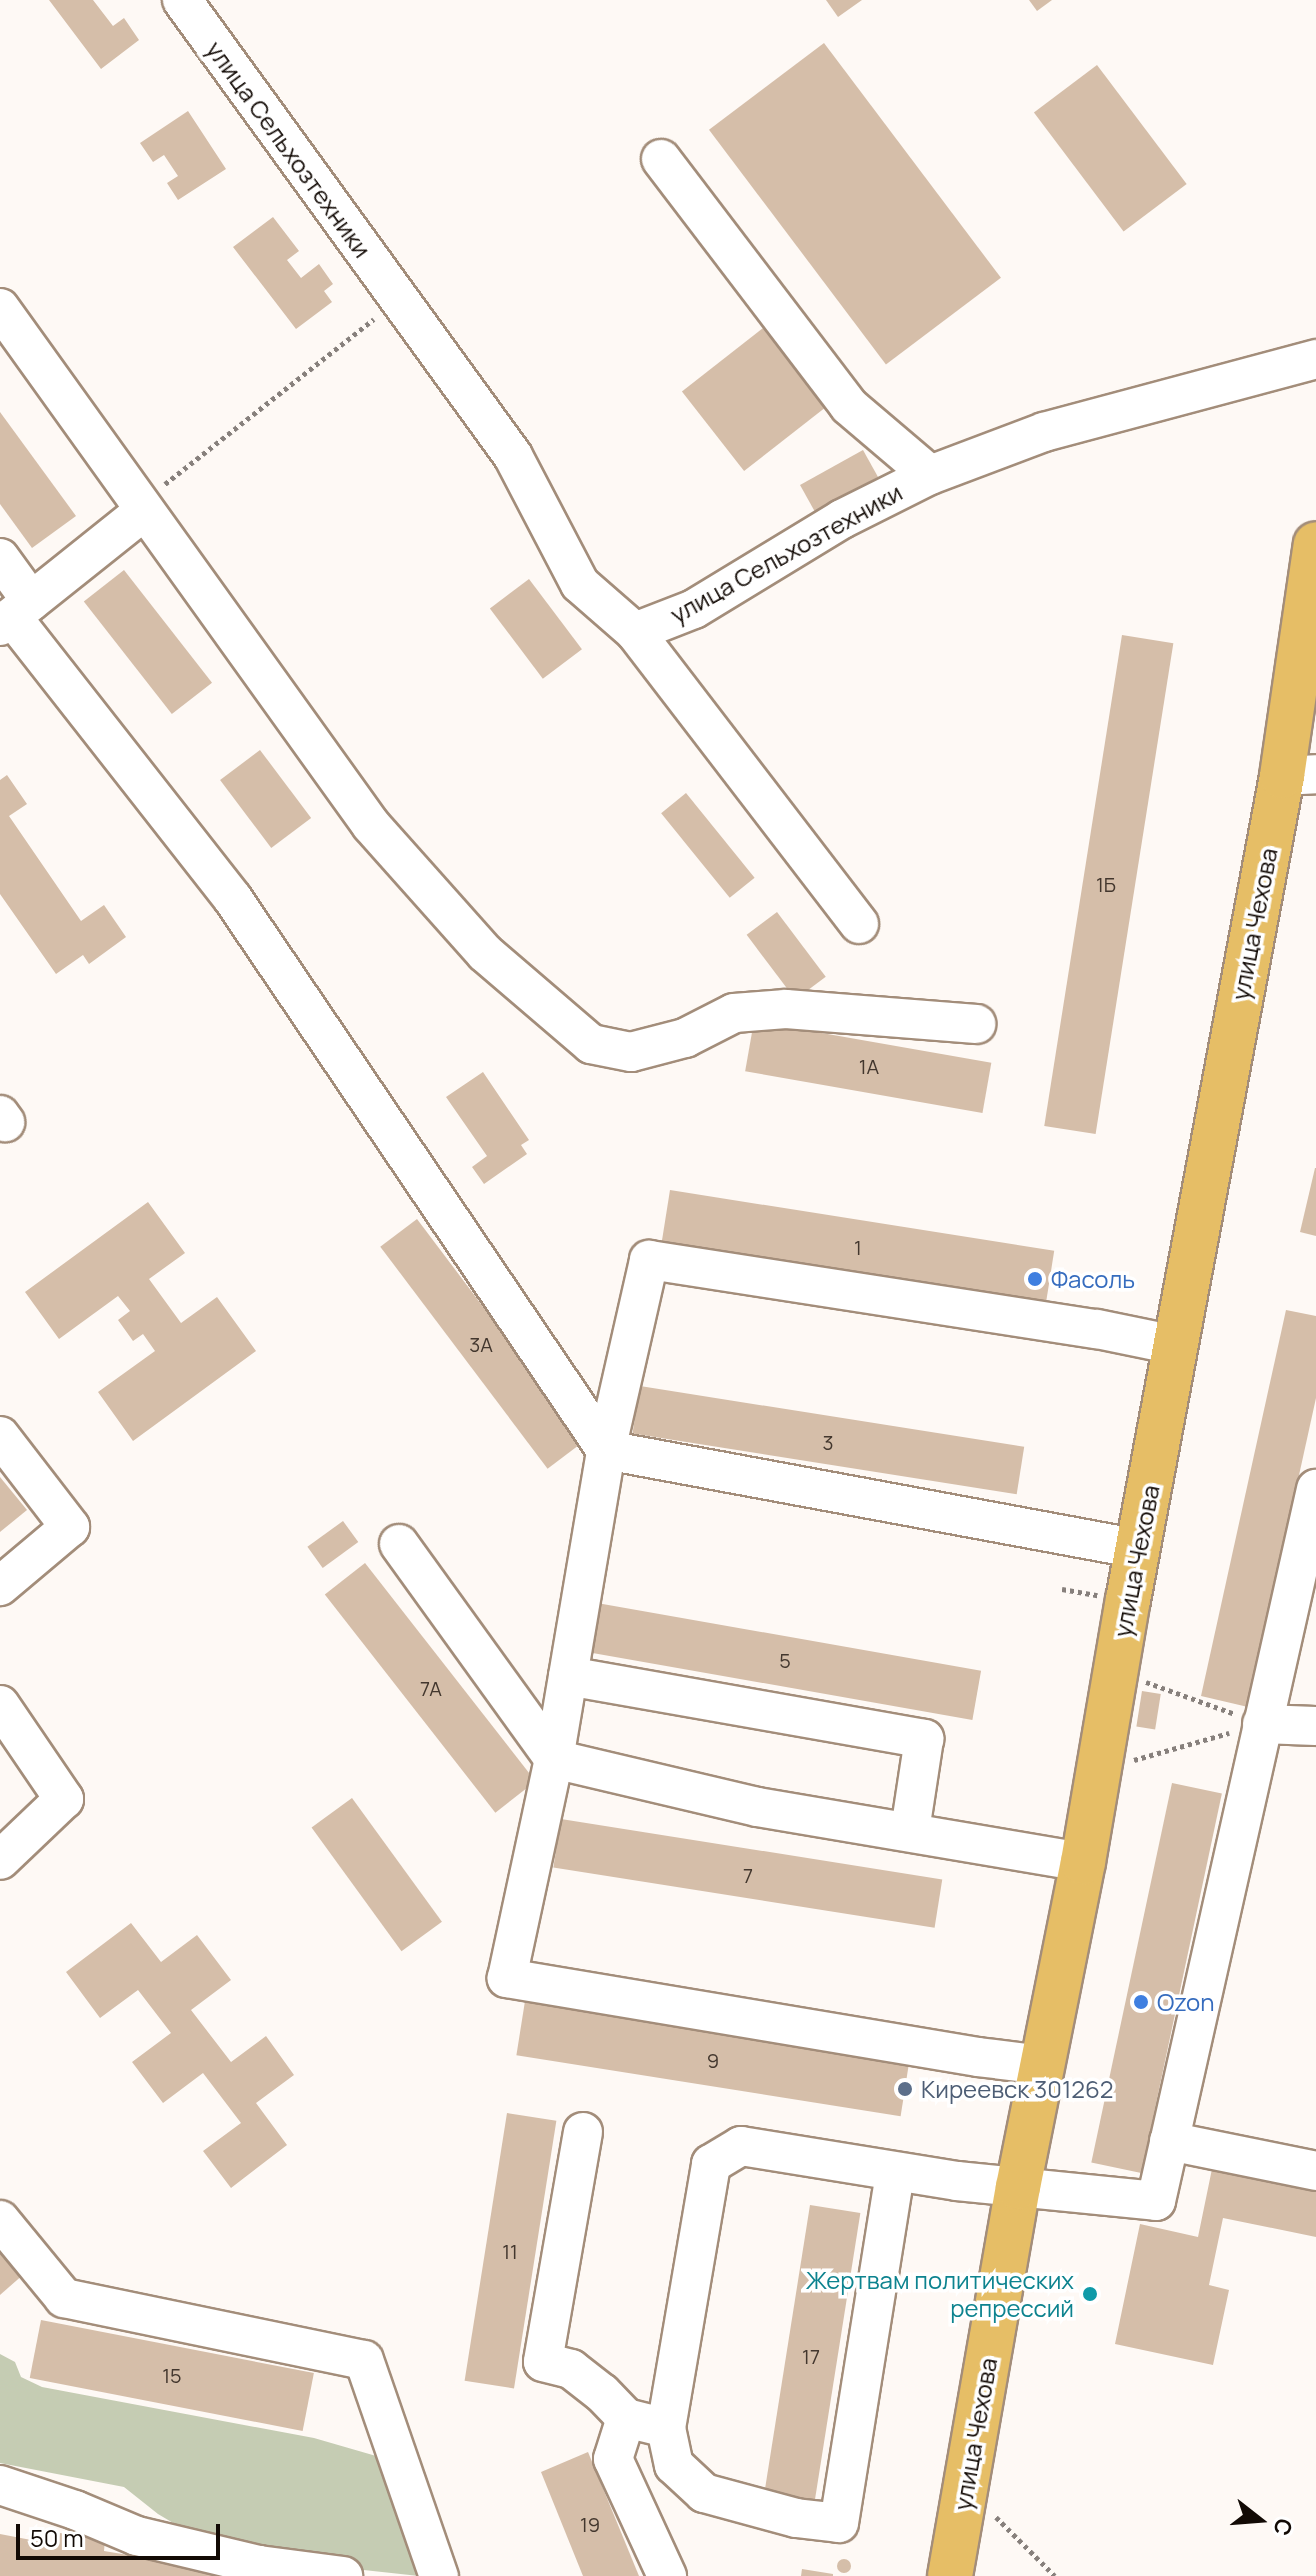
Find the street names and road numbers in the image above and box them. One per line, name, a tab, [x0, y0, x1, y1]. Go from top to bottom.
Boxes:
street label: улица Сельхозтехники	[201, 35, 377, 263]
street label: улица Сельхозтехники	[665, 477, 907, 629]
street label: улица Чехова	[1225, 846, 1283, 1002]
street label: улица Чехова	[1107, 1483, 1165, 1639]
street label: улица Чехова	[947, 2356, 1003, 2512]

